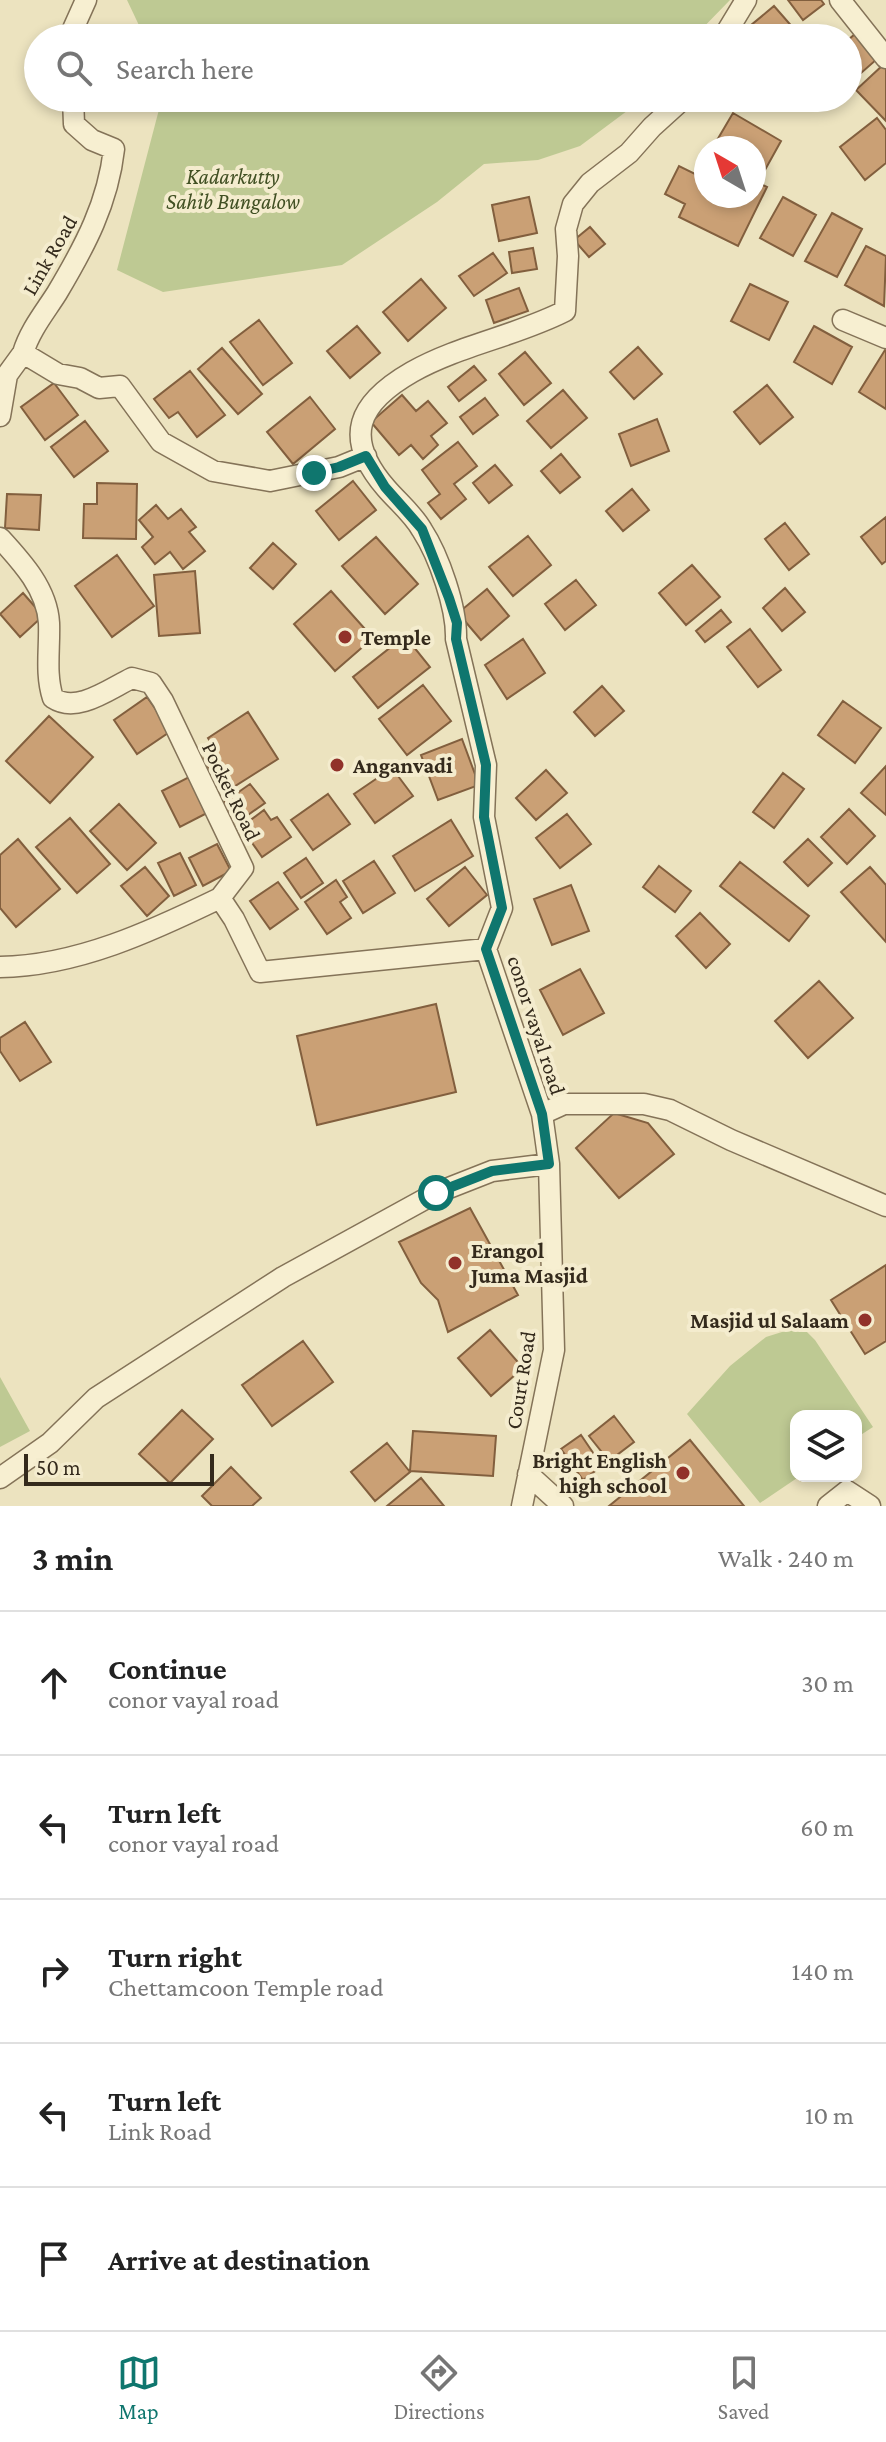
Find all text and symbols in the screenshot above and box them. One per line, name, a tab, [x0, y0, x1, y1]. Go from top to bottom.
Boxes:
search box	[24, 24, 862, 112]
icon: search	[52, 46, 96, 90]
text: Search here	[116, 52, 254, 85]
north arrow	[694, 136, 766, 208]
park label: Kadarkutty Sahib Bungalow	[166, 164, 300, 214]
street label: Link Road	[17, 211, 82, 300]
route end	[296, 455, 332, 491]
place label: Temple	[361, 625, 431, 650]
marker: Temple	[336, 628, 354, 646]
street label: Pocket Road	[197, 738, 266, 845]
place label: Anganvadi	[352, 753, 453, 778]
marker: Anganvadi	[328, 756, 346, 774]
street label: conor vayal road	[502, 952, 571, 1098]
route start	[418, 1175, 454, 1211]
place label: Erangol Juma Masjid	[469, 1238, 588, 1288]
marker: Erangol Juma Masjid	[446, 1254, 464, 1272]
place label: Masjid ul Salaam	[690, 1308, 849, 1333]
marker: Masjid ul Salaam	[856, 1311, 874, 1329]
street label: Court Road	[500, 1329, 541, 1431]
map controls	[790, 1410, 862, 1482]
button: layers	[790, 1410, 862, 1482]
place label: Bright English high school	[532, 1448, 668, 1498]
scale bar	[24, 1450, 214, 1486]
text: 50 m	[36, 1455, 81, 1480]
marker: Bright English high school	[674, 1464, 692, 1482]
text: 3 min	[32, 1540, 113, 1577]
text: Walk · 240 m	[718, 1544, 854, 1573]
text: Continue	[108, 1652, 227, 1685]
icon: ahead	[32, 1661, 76, 1705]
text: 30 m	[801, 1669, 854, 1698]
text: conor vayal road	[108, 1685, 279, 1714]
text: Turn left	[108, 1796, 221, 1829]
icon: left	[32, 1805, 76, 1849]
text: 60 m	[800, 1813, 854, 1842]
text: conor vayal road	[108, 1829, 279, 1858]
text: Turn right	[108, 1940, 242, 1973]
icon: right	[32, 1949, 76, 1993]
text: 140 m	[792, 1957, 854, 1986]
text: Chettamcoon Temple road	[108, 1973, 384, 2002]
text: Turn left	[108, 2084, 221, 2117]
icon: left	[32, 2093, 76, 2137]
text: 10 m	[805, 2101, 854, 2130]
text: Link Road	[108, 2117, 212, 2146]
icon: arrive	[32, 2237, 76, 2281]
text: Arrive at destination	[108, 2243, 370, 2276]
tab: Map	[117, 2351, 161, 2424]
tab: Directions	[394, 2351, 485, 2424]
tab: Saved	[718, 2351, 769, 2424]

